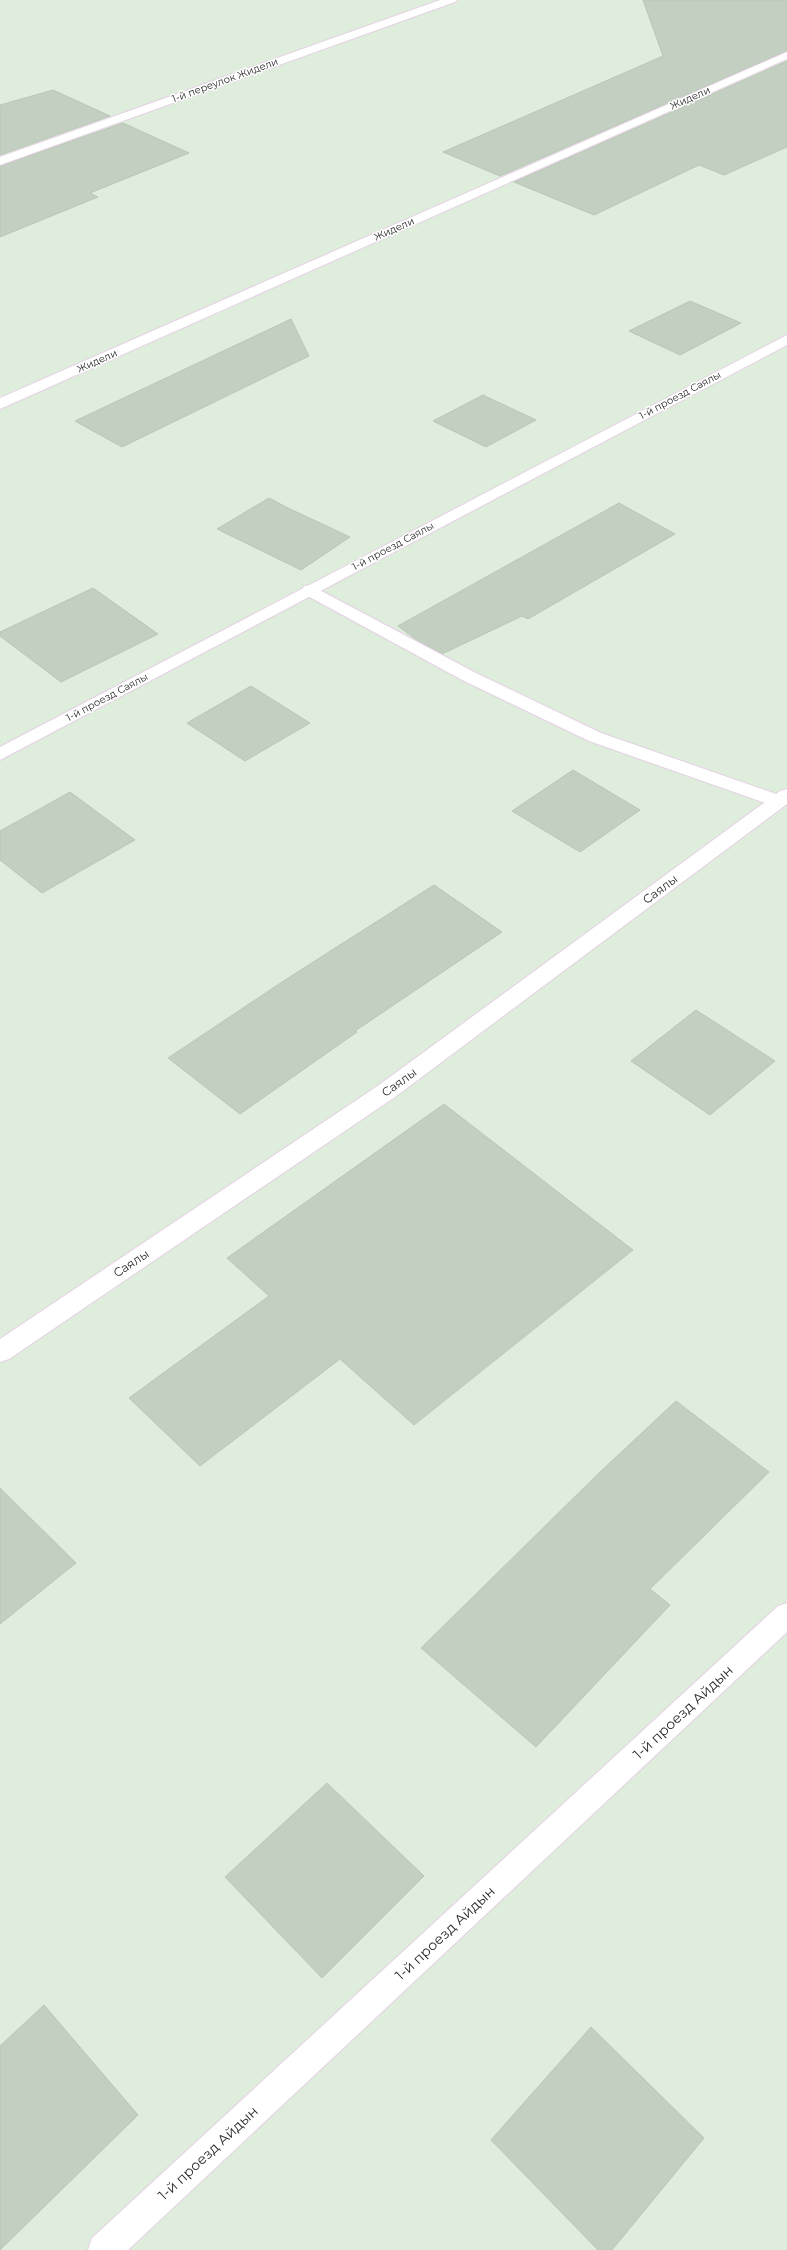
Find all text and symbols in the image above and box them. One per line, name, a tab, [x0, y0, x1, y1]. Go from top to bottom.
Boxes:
street label: 1-й переулок Жидели	[170, 55, 280, 105]
street label: Жидели	[668, 83, 712, 113]
street label: Жидели	[372, 214, 416, 244]
street label: Жидели	[75, 346, 119, 376]
street label: 1-й проезд Саялы	[637, 368, 723, 422]
street label: 1-й проезд Саялы	[350, 519, 436, 573]
street label: 1-й проезд Саялы	[64, 670, 150, 724]
street label: Саялы	[640, 871, 680, 907]
street label: Саялы	[378, 1064, 420, 1100]
street label: Саялы	[110, 1246, 152, 1280]
street label: 1-й проезд Айдын	[629, 1661, 737, 1763]
street label: 1-й проезд Айдын	[391, 1882, 499, 1984]
street label: 1-й проезд Айдын	[154, 2102, 262, 2204]

